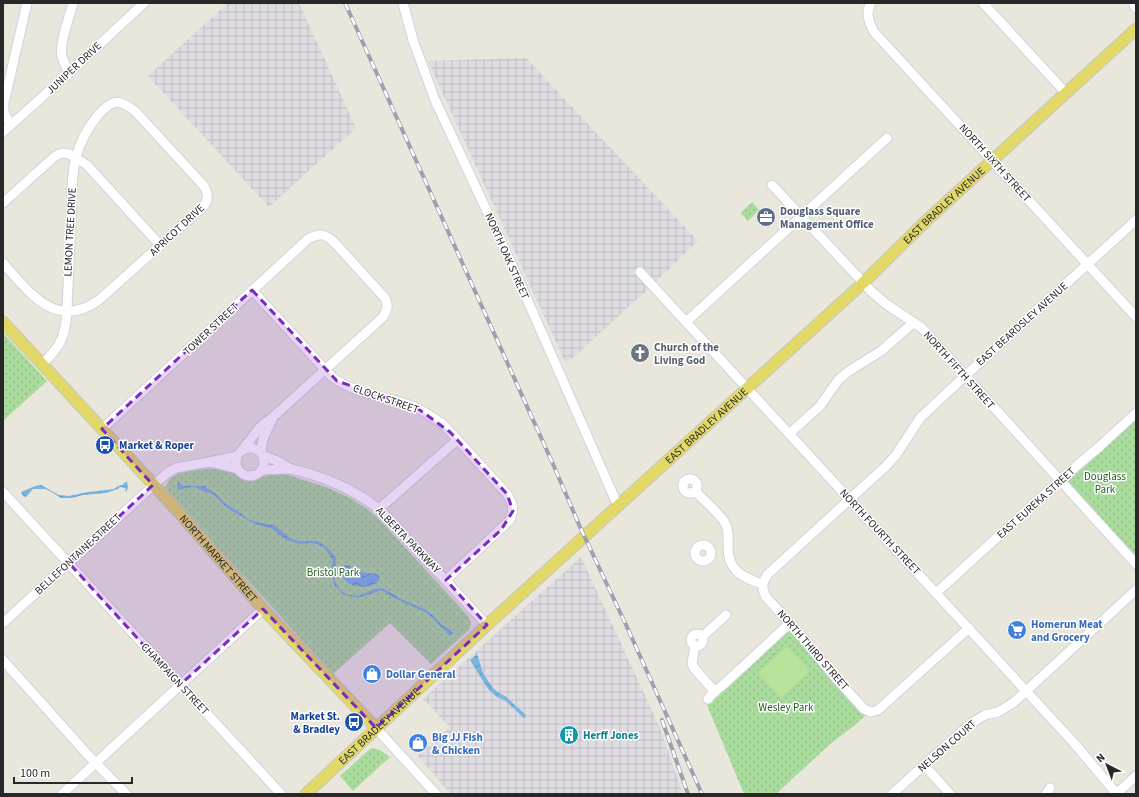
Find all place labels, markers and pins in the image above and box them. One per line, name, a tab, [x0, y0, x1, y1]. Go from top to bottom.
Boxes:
place label: Douglass Square Management Office	[780, 204, 874, 232]
office icon: Douglass Square Management Office	[755, 206, 777, 228]
place label: Church of the Living God	[654, 340, 719, 368]
church icon: Church of the Living God	[629, 342, 651, 364]
bus stop icon: Market & Roper	[94, 434, 116, 456]
place label: Market & Roper	[119, 438, 195, 453]
place label: Homerun Meat and Grocery	[1031, 617, 1103, 645]
supermarket icon: Homerun Meat and Grocery	[1006, 619, 1028, 641]
shop icon: Dollar General	[361, 663, 383, 685]
place label: Dollar General	[386, 667, 456, 682]
place label: Market St. & Bradley	[291, 709, 340, 737]
bus stop icon: Market St. & Bradley	[343, 711, 365, 733]
building icon: Herff Jones	[558, 724, 580, 746]
place label: Herff Jones	[583, 728, 639, 743]
place label: Big JJ Fish & Chicken	[432, 730, 483, 758]
shop icon: Big JJ Fish & Chicken	[407, 732, 429, 754]

